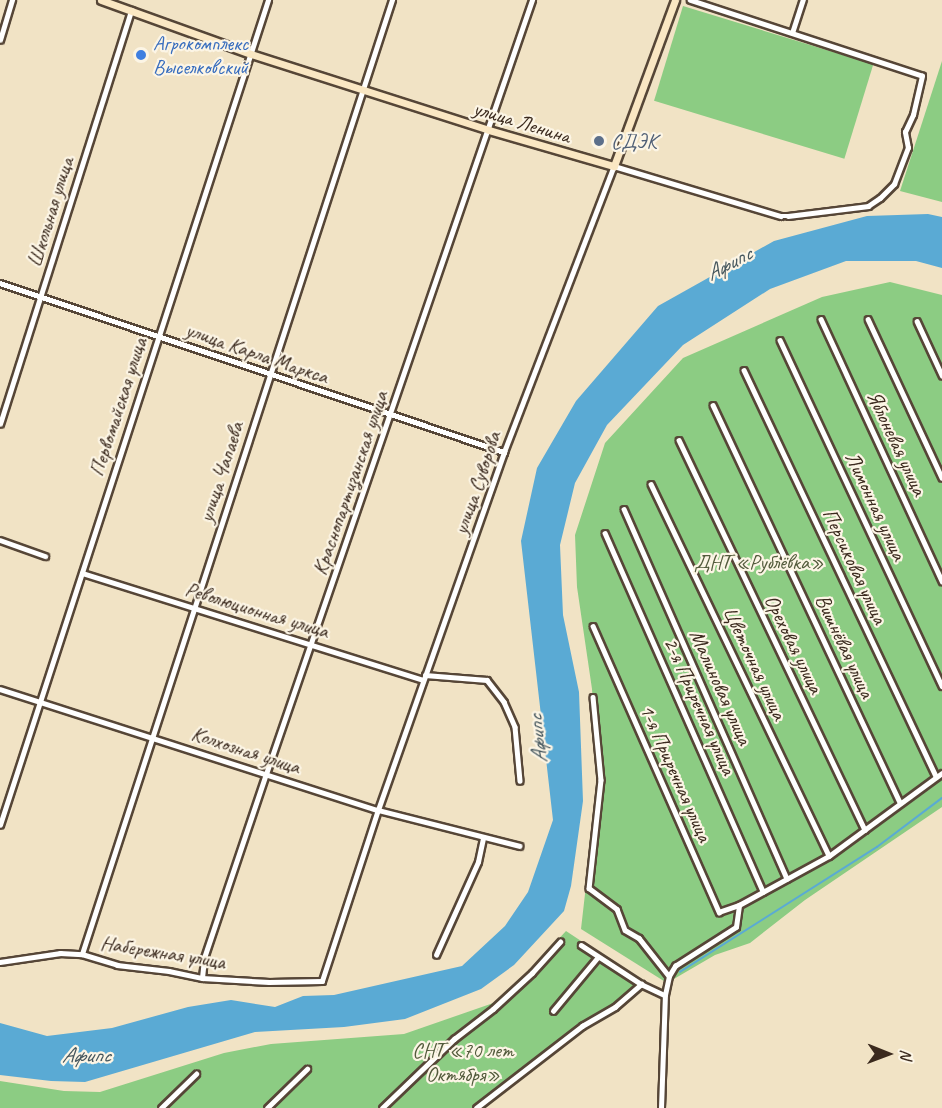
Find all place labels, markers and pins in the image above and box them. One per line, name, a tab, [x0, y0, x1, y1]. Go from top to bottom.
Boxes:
place label: Агрокомплекс Выселковский	[153, 30, 248, 80]
marker: Агрокомплекс Выселковский	[134, 48, 148, 62]
place label: СДЭК	[611, 128, 657, 154]
marker: СДЭК	[592, 134, 606, 148]

